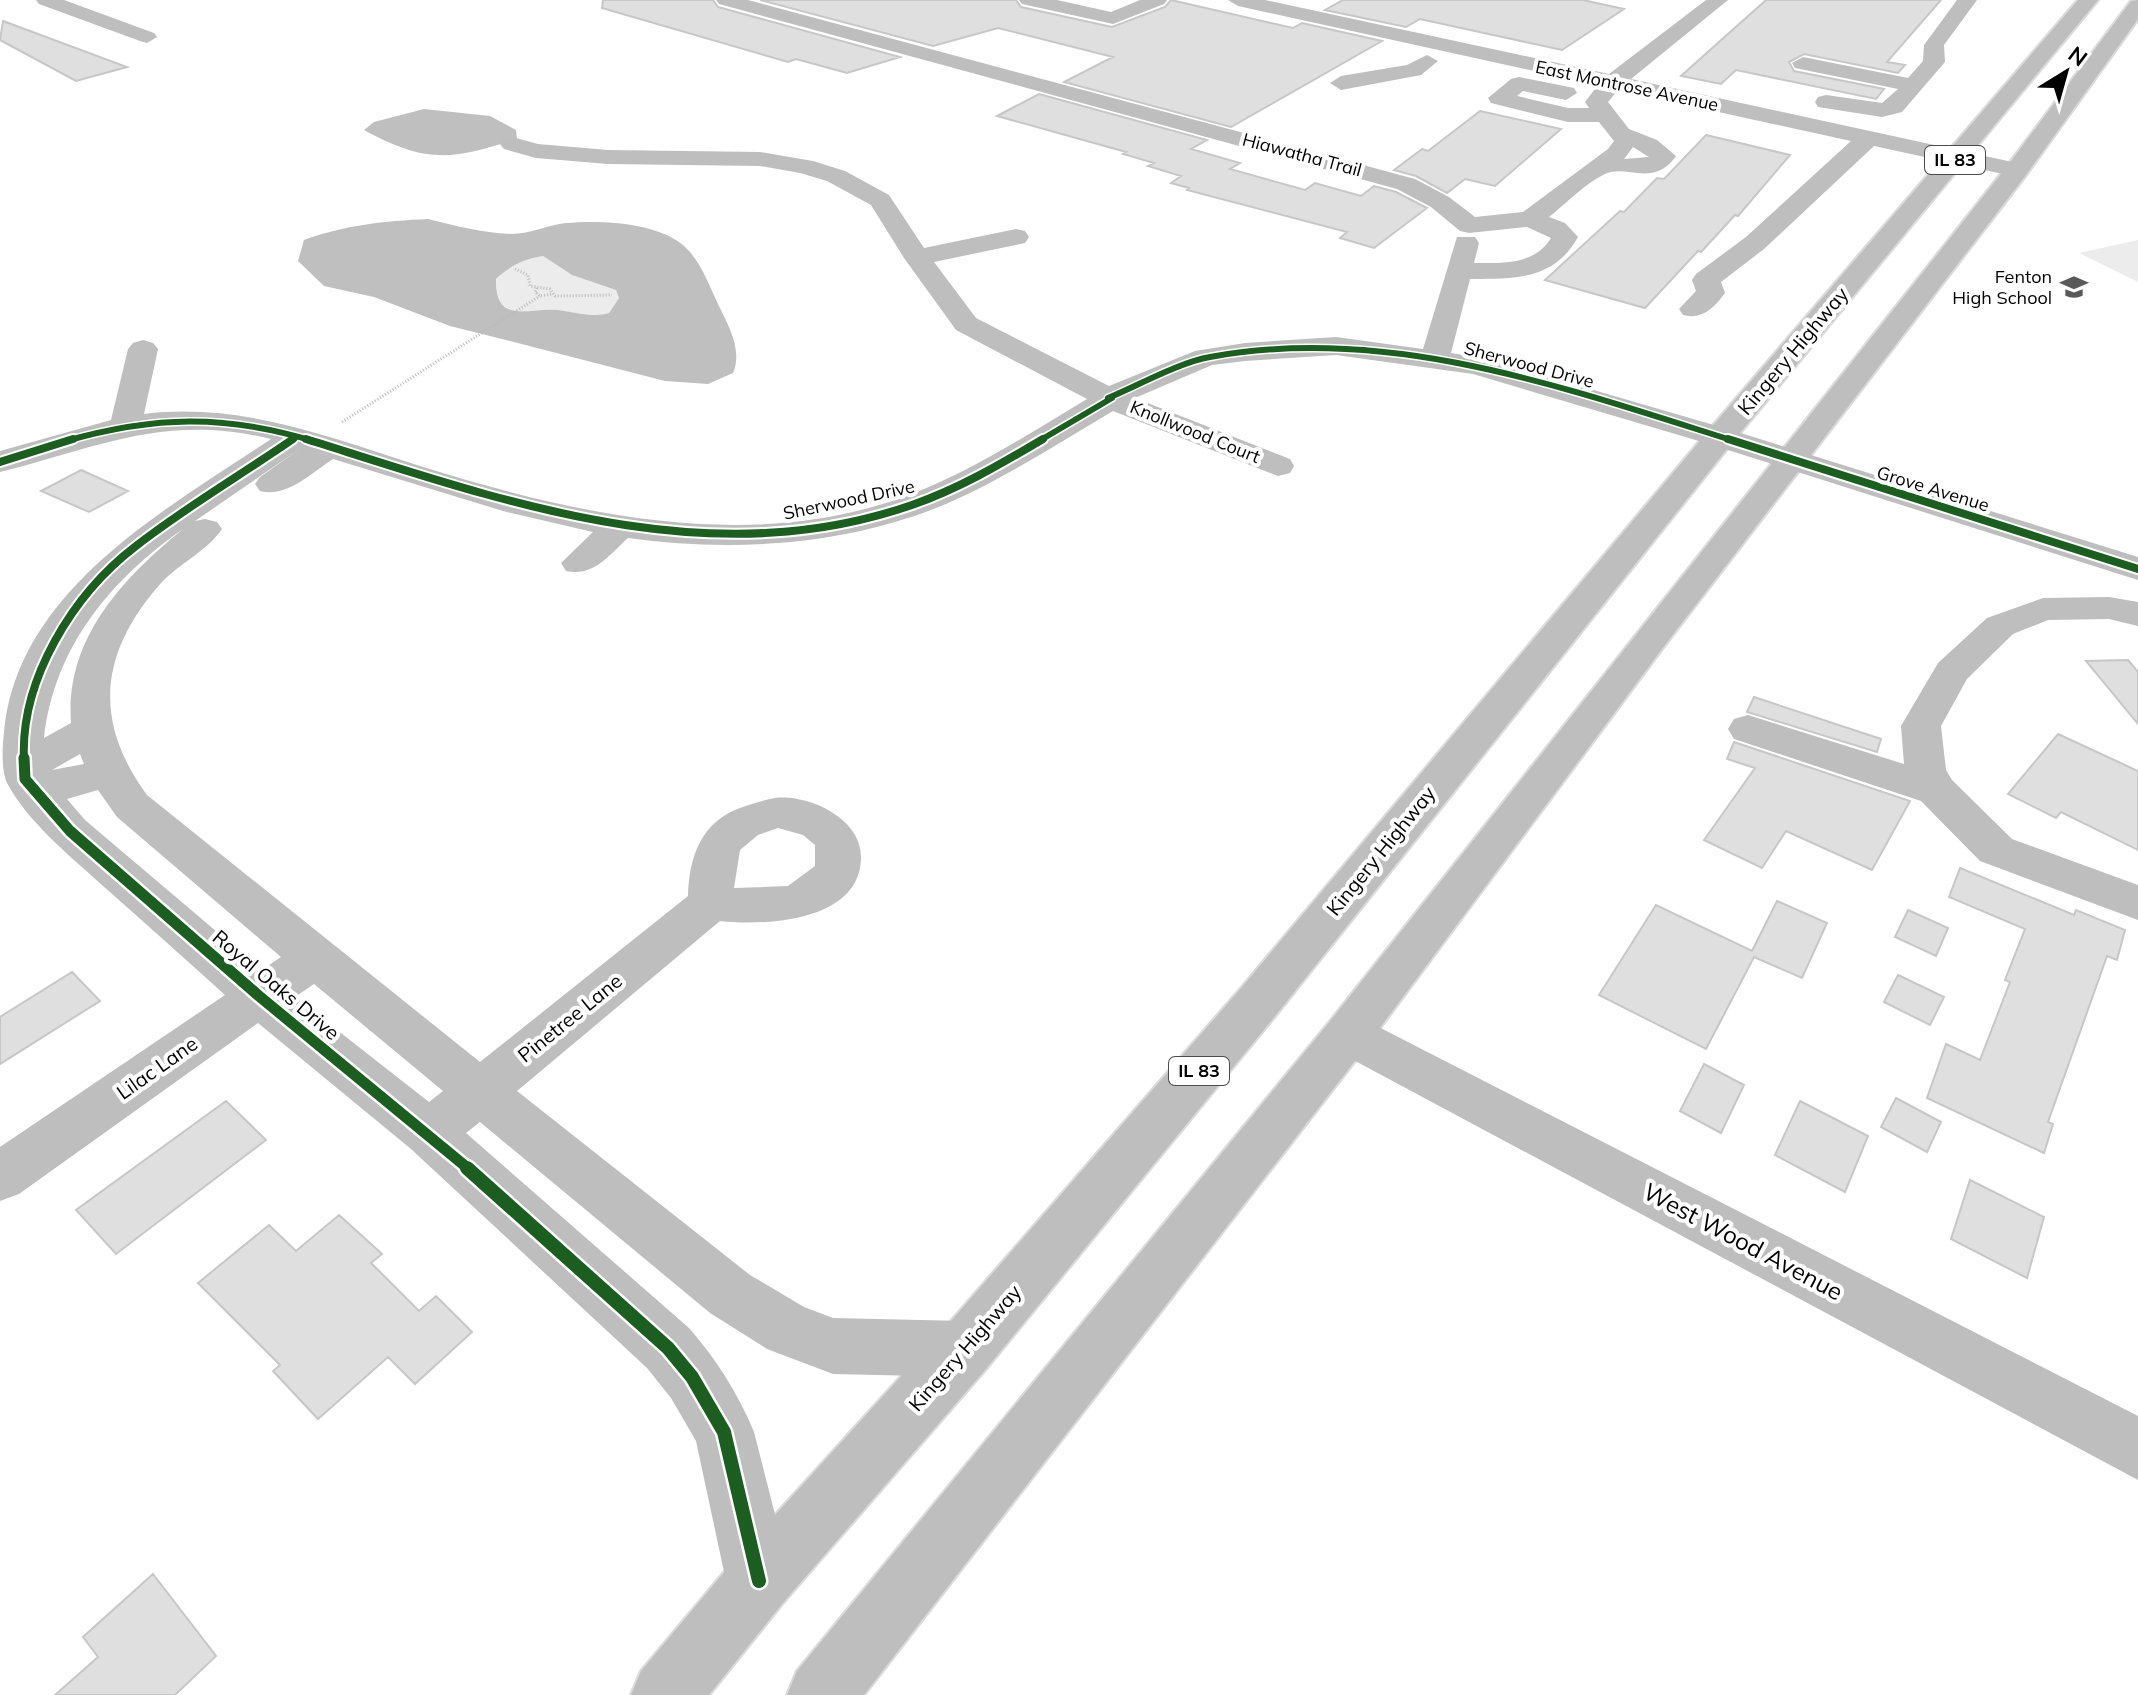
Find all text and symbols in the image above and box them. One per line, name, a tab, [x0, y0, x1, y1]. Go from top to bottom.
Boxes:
north arrow	[2026, 32, 2106, 112]
text: N	[2063, 40, 2093, 72]
street label: East Montrose Avenue	[1534, 55, 1721, 116]
street label: Hiawatha Trail	[1240, 128, 1364, 182]
road number: IL 83	[1925, 146, 1985, 174]
place label: Fenton High School	[1952, 265, 2052, 309]
school or university icon: Fenton High School	[2059, 272, 2089, 302]
street label: Kingery Highway	[1732, 281, 1854, 420]
street label: Sherwood Drive	[1462, 336, 1597, 393]
street label: Knollwood Court	[1127, 395, 1263, 468]
street label: Grove Avenue	[1874, 461, 1992, 517]
street label: Sherwood Drive	[781, 474, 917, 525]
street label: Kingery Highway	[1321, 781, 1441, 920]
street label: Royal Oaks Drive	[208, 924, 345, 1045]
street label: Pinetree Lane	[512, 968, 627, 1067]
street label: Lilac Lane	[111, 1031, 202, 1105]
road number: IL 83	[1169, 1057, 1229, 1085]
street label: West Wood Avenue	[1639, 1176, 1848, 1306]
street label: Kingery Highway	[903, 1279, 1027, 1416]

